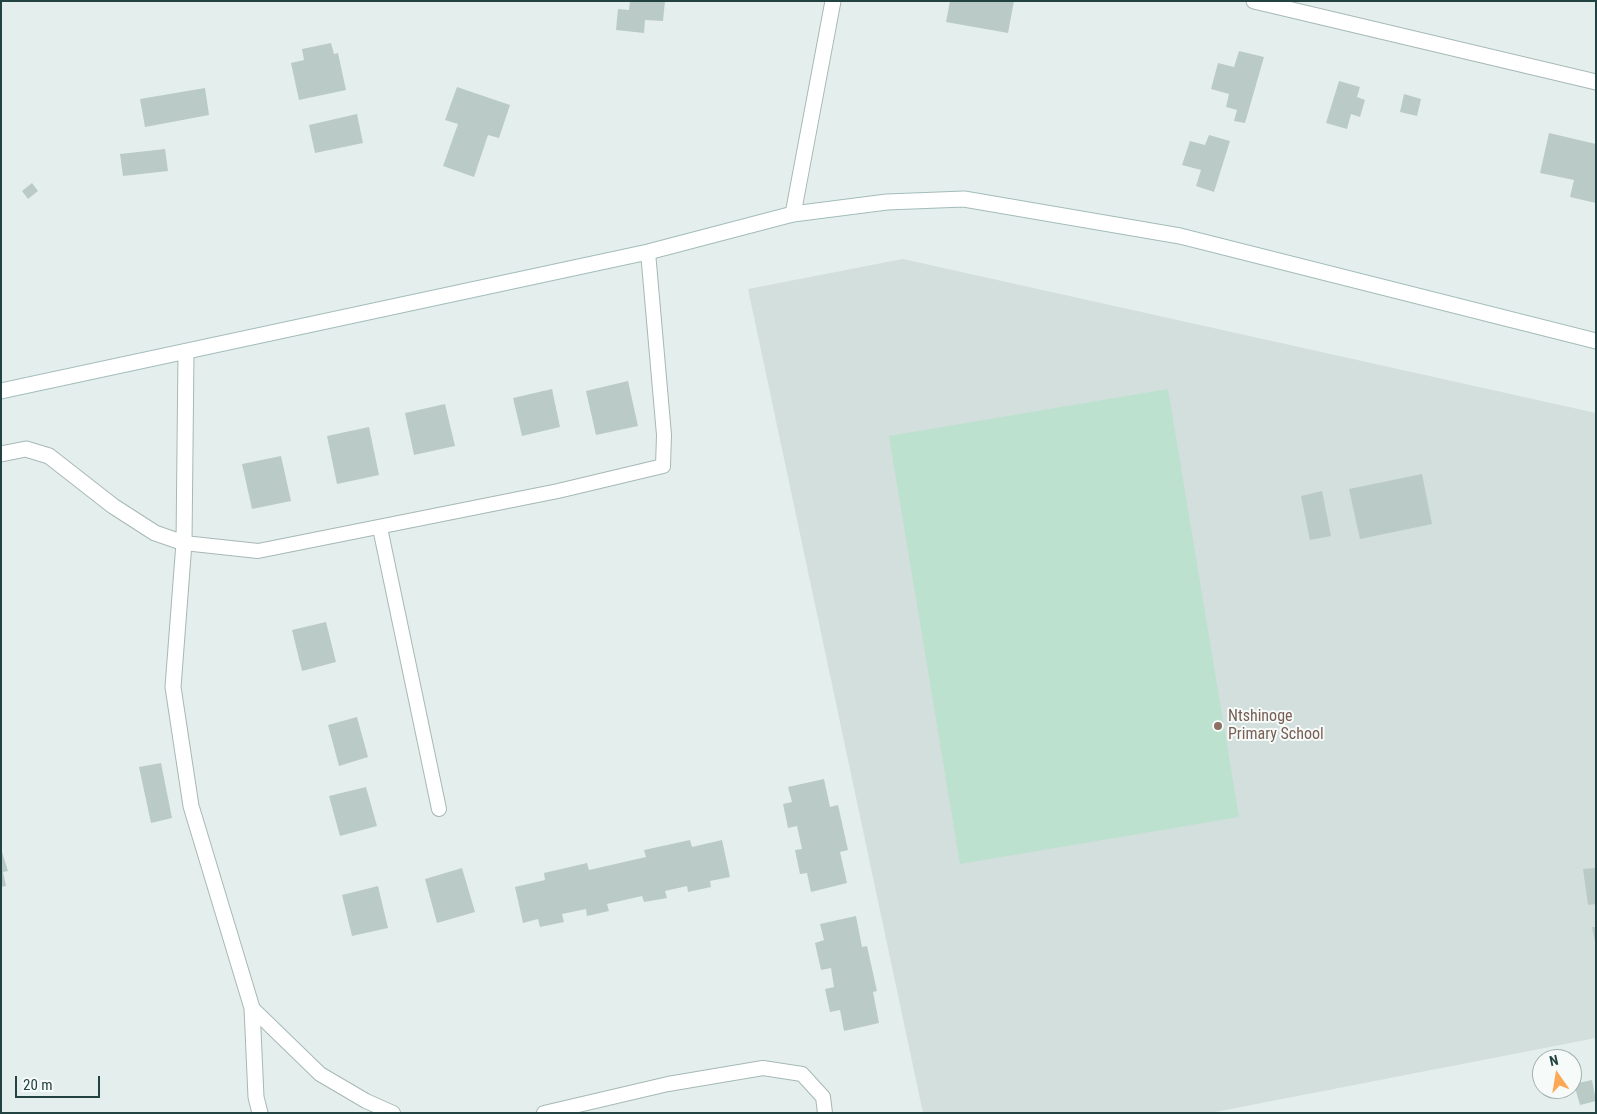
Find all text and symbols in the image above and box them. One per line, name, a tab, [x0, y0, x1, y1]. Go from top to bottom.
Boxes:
place label: Ntshinoge Primary School	[1228, 707, 1324, 745]
marker: Ntshinoge Primary School	[1212, 720, 1224, 732]
north arrow	[1532, 1049, 1582, 1099]
text: N	[1548, 1052, 1560, 1069]
scale bar	[18, 1066, 102, 1098]
text: 20 m	[23, 1076, 53, 1094]

